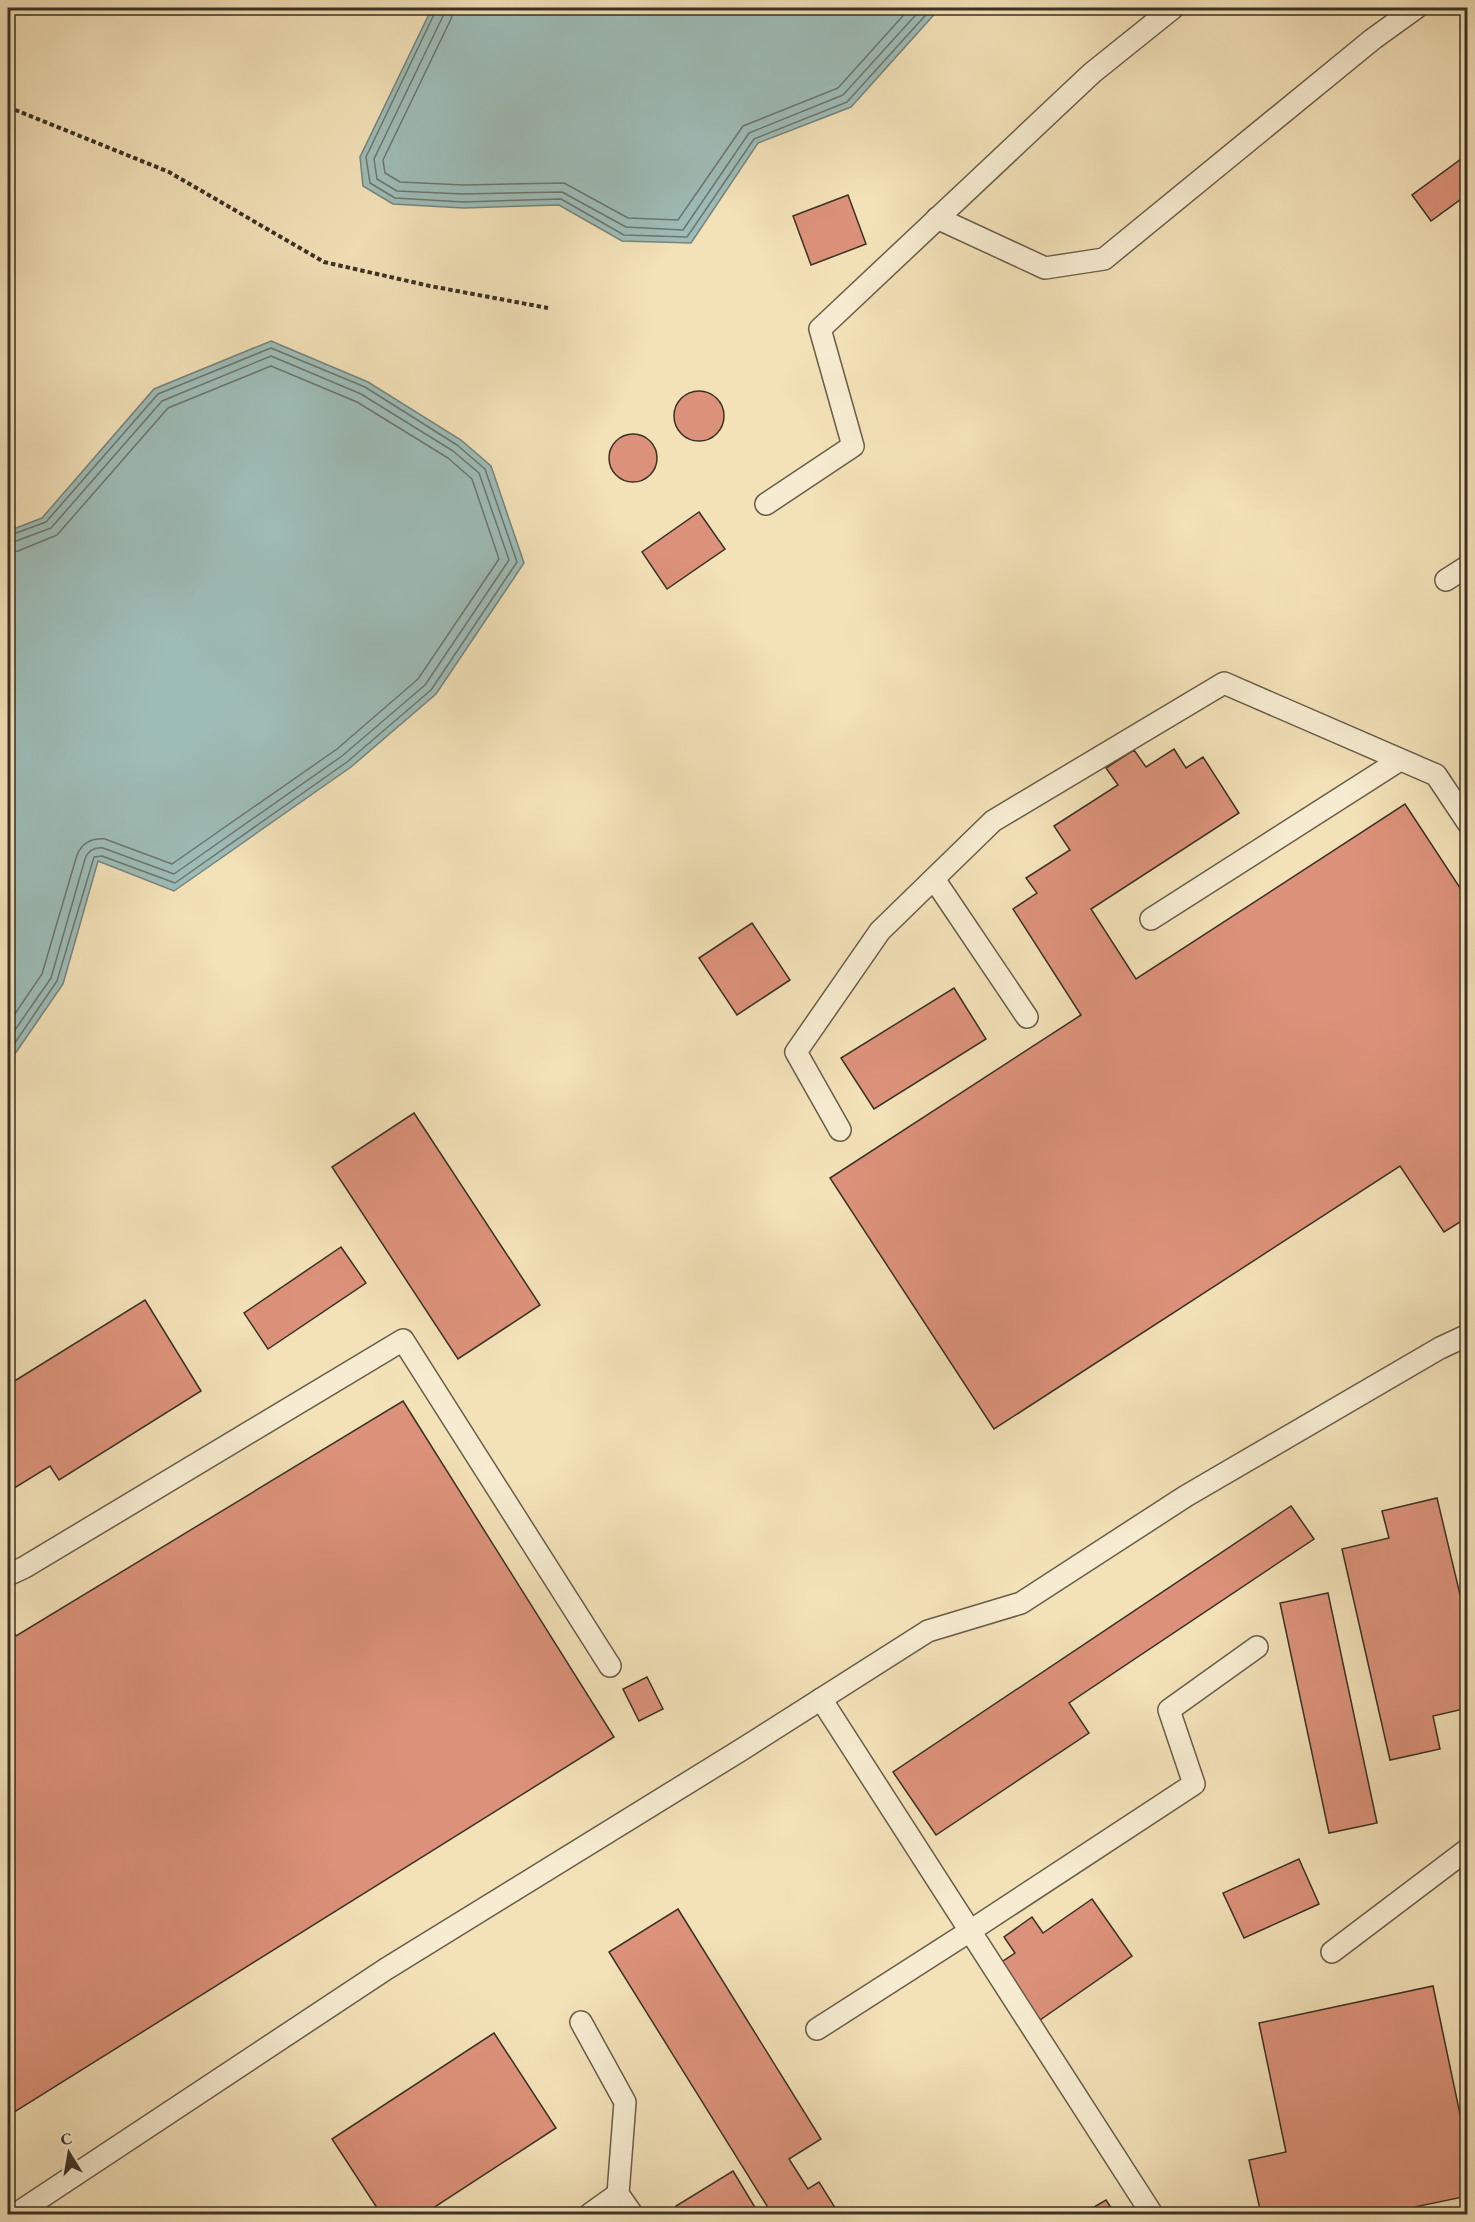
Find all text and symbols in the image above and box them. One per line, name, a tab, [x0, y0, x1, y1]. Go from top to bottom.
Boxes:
north arrow	[39, 2123, 99, 2183]
text: С	[59, 2127, 74, 2150]

